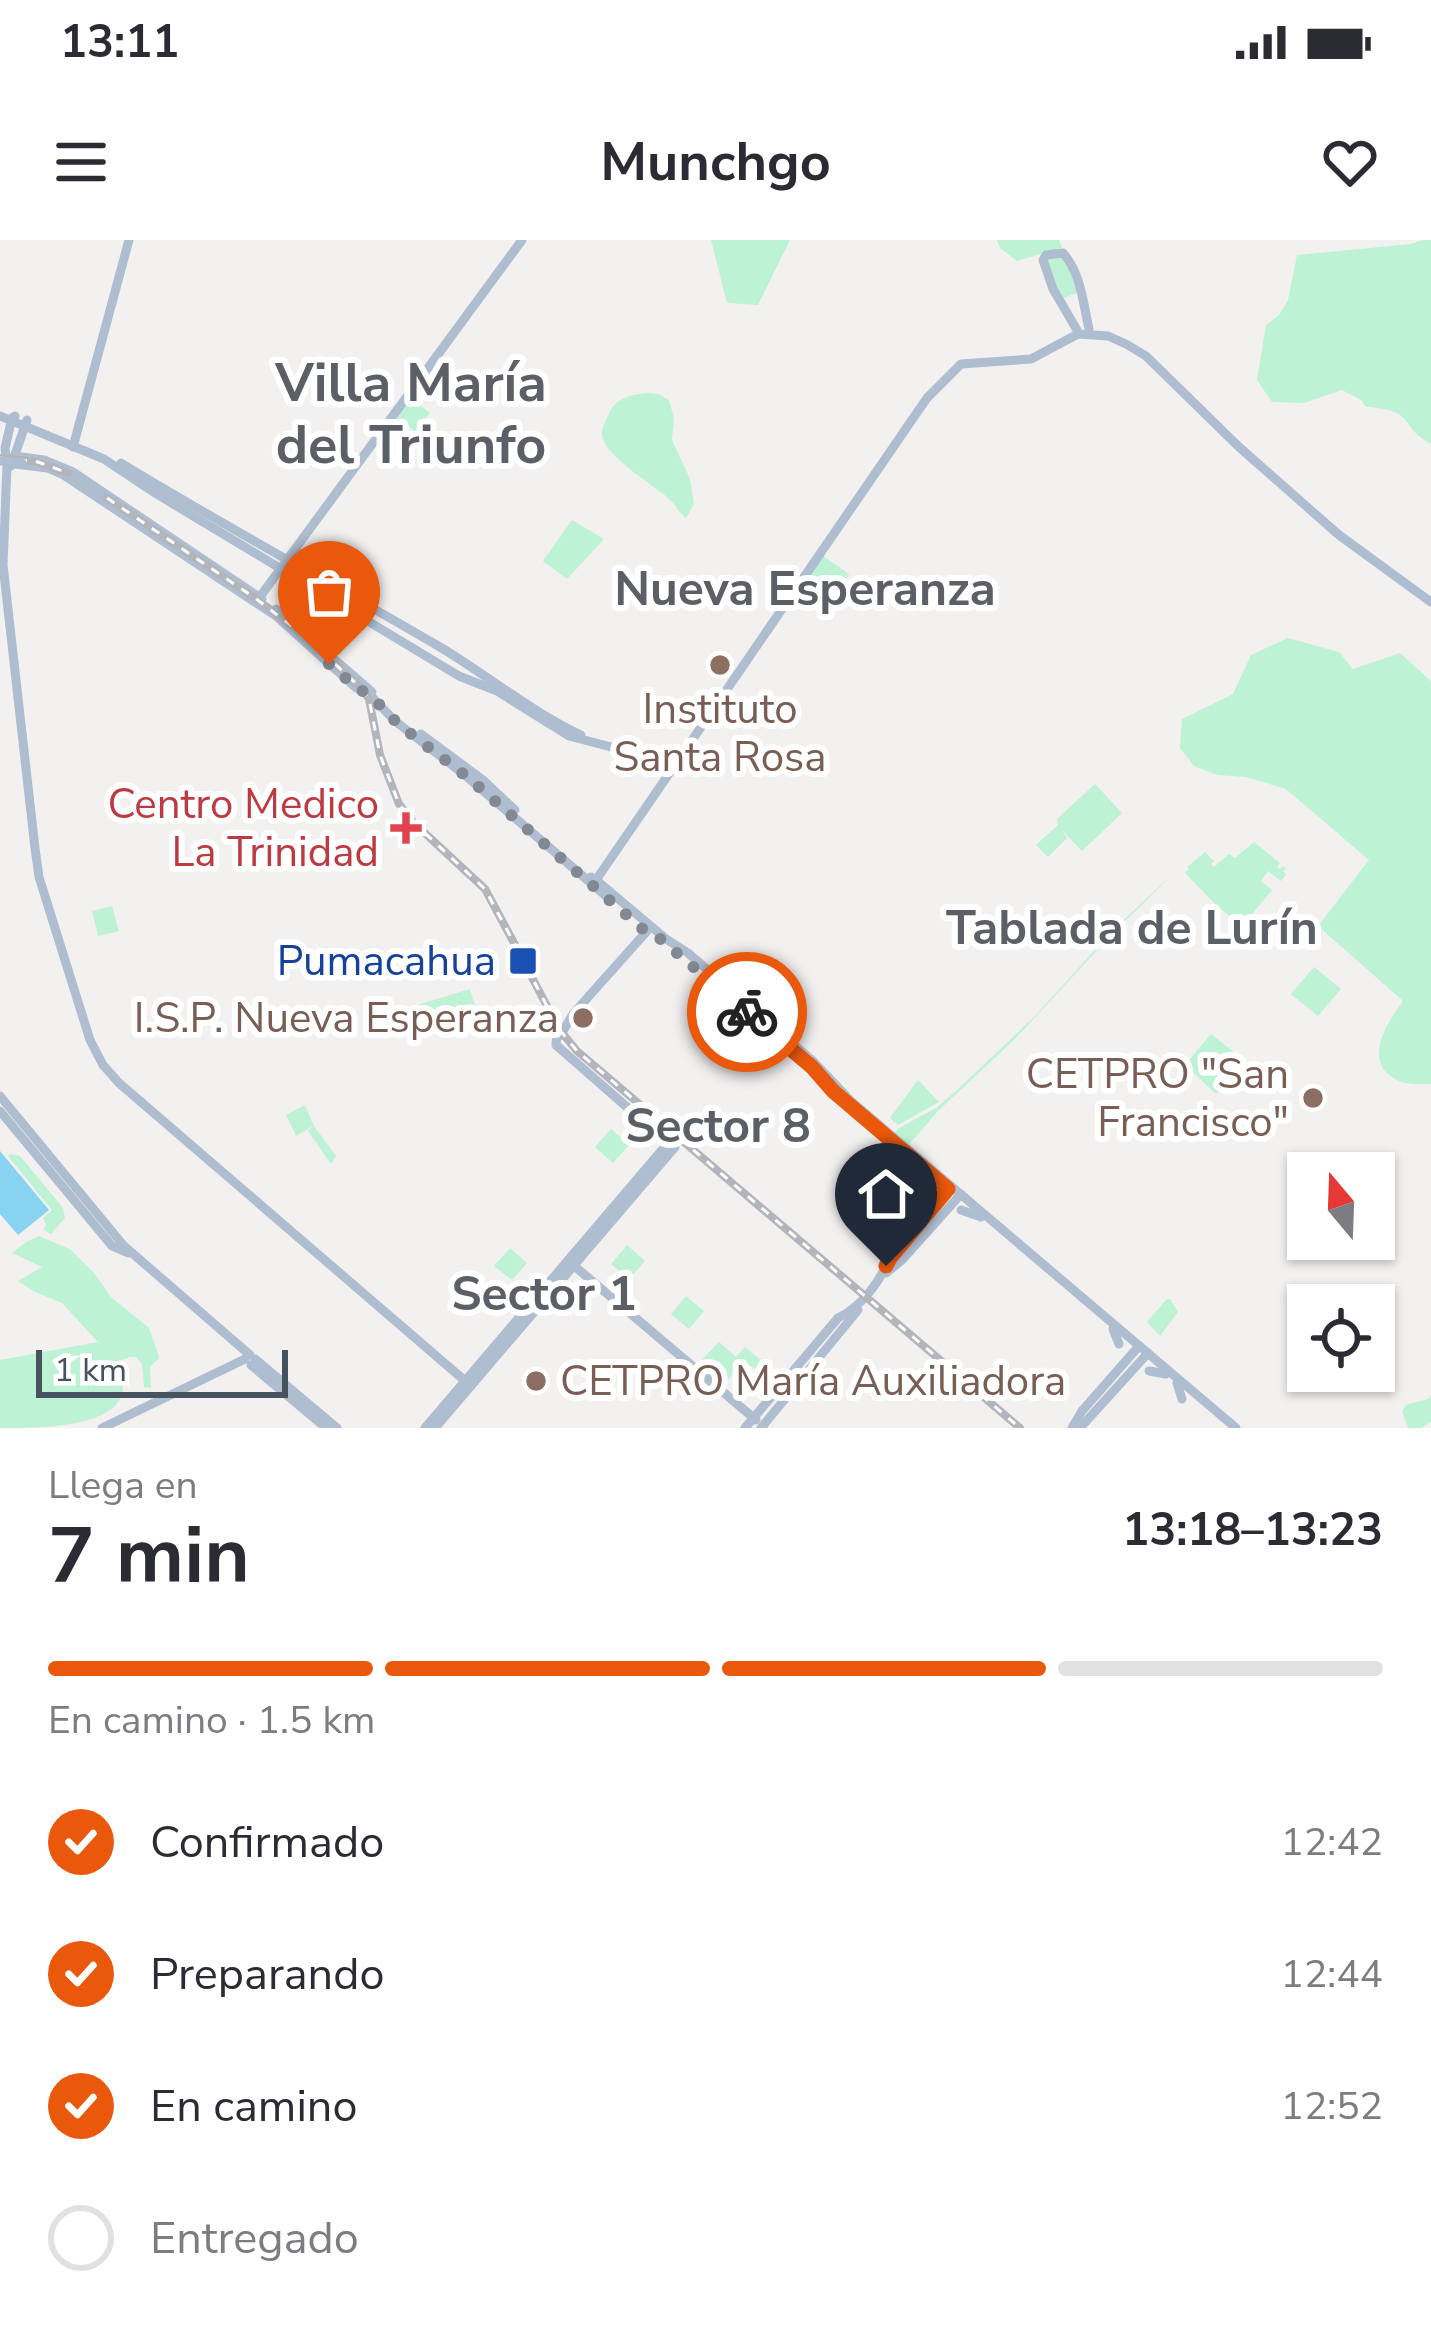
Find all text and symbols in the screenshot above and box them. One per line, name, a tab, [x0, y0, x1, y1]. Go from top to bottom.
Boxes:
text: 13:11	[60, 12, 179, 73]
text: Munchgo	[600, 125, 831, 199]
icon: menu	[48, 129, 114, 195]
icon: heart	[1317, 129, 1383, 195]
district label: Villa María del Triunfo	[274, 346, 547, 482]
pin	[278, 541, 380, 664]
district label: Nueva Esperanza	[614, 556, 996, 622]
icon: bag	[296, 559, 362, 625]
marker: Instituto Santa Rosa	[707, 652, 733, 678]
place label: Instituto Santa Rosa	[613, 681, 827, 786]
place label: Centro Medico La Trinidad	[108, 776, 379, 881]
marker: Centro Medico La Trinidad	[390, 812, 422, 844]
district label: Tablada de Lurín	[946, 895, 1318, 961]
place label: Pumacahua	[277, 933, 496, 990]
marker: Pumacahua	[507, 945, 539, 977]
courier	[687, 952, 807, 1072]
icon: bike	[714, 979, 780, 1045]
place label: I.S.P. Nueva Esperanza	[134, 990, 559, 1047]
marker: I.S.P. Nueva Esperanza	[570, 1005, 596, 1031]
place label: CETPRO "San Francisco"	[1026, 1046, 1289, 1151]
marker: CETPRO "San Francisco"	[1300, 1085, 1326, 1111]
district label: Sector 8	[625, 1093, 811, 1159]
pin	[835, 1143, 937, 1266]
north arrow	[1287, 1152, 1395, 1260]
map controls	[1287, 1152, 1395, 1392]
icon: home	[853, 1161, 919, 1227]
district label: Sector 1	[451, 1261, 637, 1327]
button: locate	[1287, 1284, 1395, 1392]
scale bar	[36, 1344, 288, 1397]
text: 1 km	[54, 1348, 127, 1393]
place label: CETPRO María Auxiliadora	[560, 1353, 1066, 1410]
marker: CETPRO María Auxiliadora	[523, 1368, 549, 1394]
text: Llega en	[48, 1459, 198, 1512]
text: 13:18–13:23	[1122, 1500, 1383, 1561]
text: 7 min	[48, 1503, 250, 1610]
text: En camino · 1.5 km	[48, 1694, 375, 1747]
icon: check	[48, 1809, 114, 1875]
text: Confirmado	[150, 1812, 384, 1873]
text: 12:42	[1281, 1816, 1383, 1869]
icon: check	[48, 1941, 114, 2007]
text: Preparando	[150, 1944, 384, 2005]
text: 12:44	[1281, 1948, 1383, 2001]
icon: check	[48, 2073, 114, 2139]
text: En camino	[150, 2076, 357, 2137]
text: 12:52	[1281, 2080, 1383, 2133]
text: Entregado	[150, 2208, 359, 2269]

